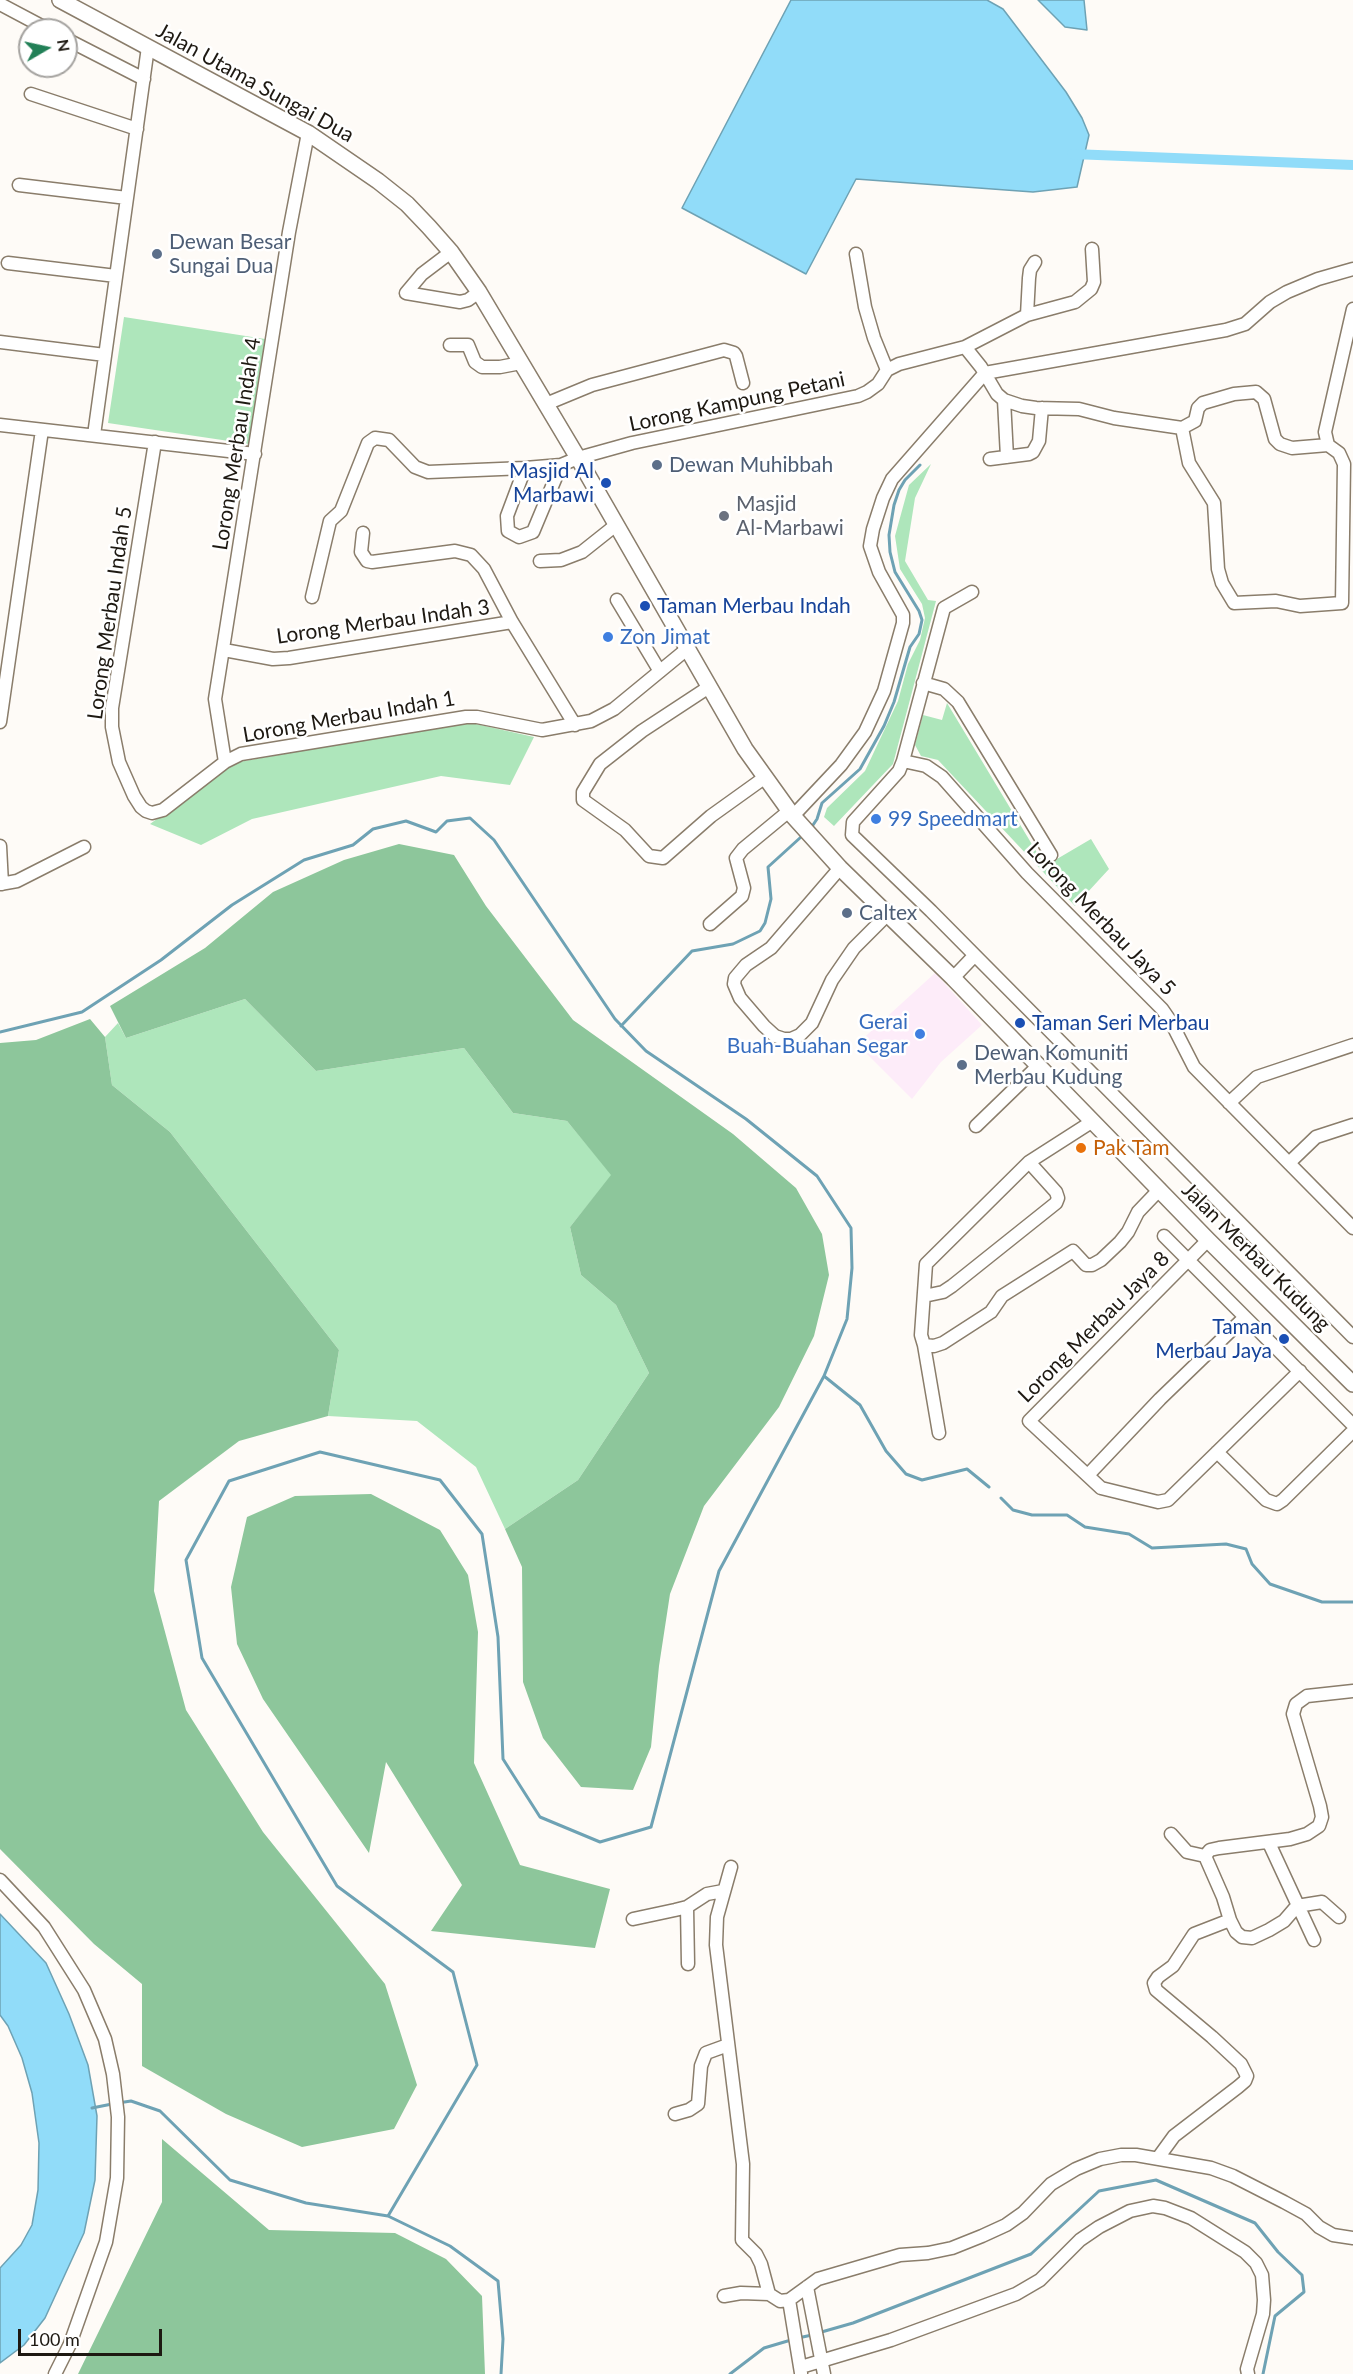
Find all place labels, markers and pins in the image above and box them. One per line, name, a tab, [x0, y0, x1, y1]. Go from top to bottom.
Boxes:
place label: Dewan Besar Sungai Dua	[169, 229, 291, 279]
marker: Dewan Besar Sungai Dua	[150, 247, 164, 261]
place label: Dewan Muhibbah	[669, 452, 833, 478]
place label: Masjid Al Marbawi	[509, 458, 594, 508]
marker: Dewan Muhibbah	[650, 458, 664, 472]
marker: Masjid Al Marbawi	[599, 476, 613, 490]
place label: Masjid Al-Marbawi	[736, 491, 844, 541]
marker: Masjid Al-Marbawi	[717, 509, 731, 523]
place label: Taman Merbau Indah	[657, 593, 851, 619]
marker: Taman Merbau Indah	[638, 599, 652, 613]
place label: Zon Jimat	[620, 624, 710, 650]
marker: Zon Jimat	[601, 630, 615, 644]
place label: 99 Speedmart	[888, 806, 1017, 832]
marker: 99 Speedmart	[869, 812, 883, 826]
place label: Caltex	[859, 900, 917, 926]
marker: Caltex	[840, 906, 854, 920]
place label: Gerai Buah-Buahan Segar	[727, 1009, 908, 1059]
place label: Taman Seri Merbau	[1032, 1010, 1210, 1036]
marker: Taman Seri Merbau	[1013, 1016, 1027, 1030]
marker: Gerai Buah-Buahan Segar	[913, 1027, 927, 1041]
place label: Dewan Komuniti Merbau Kudung	[974, 1040, 1128, 1090]
marker: Dewan Komuniti Merbau Kudung	[955, 1058, 969, 1072]
place label: Pak Tam	[1093, 1135, 1169, 1161]
marker: Pak Tam	[1074, 1141, 1088, 1155]
place label: Taman Merbau Jaya	[1155, 1314, 1272, 1364]
marker: Taman Merbau Jaya	[1277, 1332, 1291, 1346]

